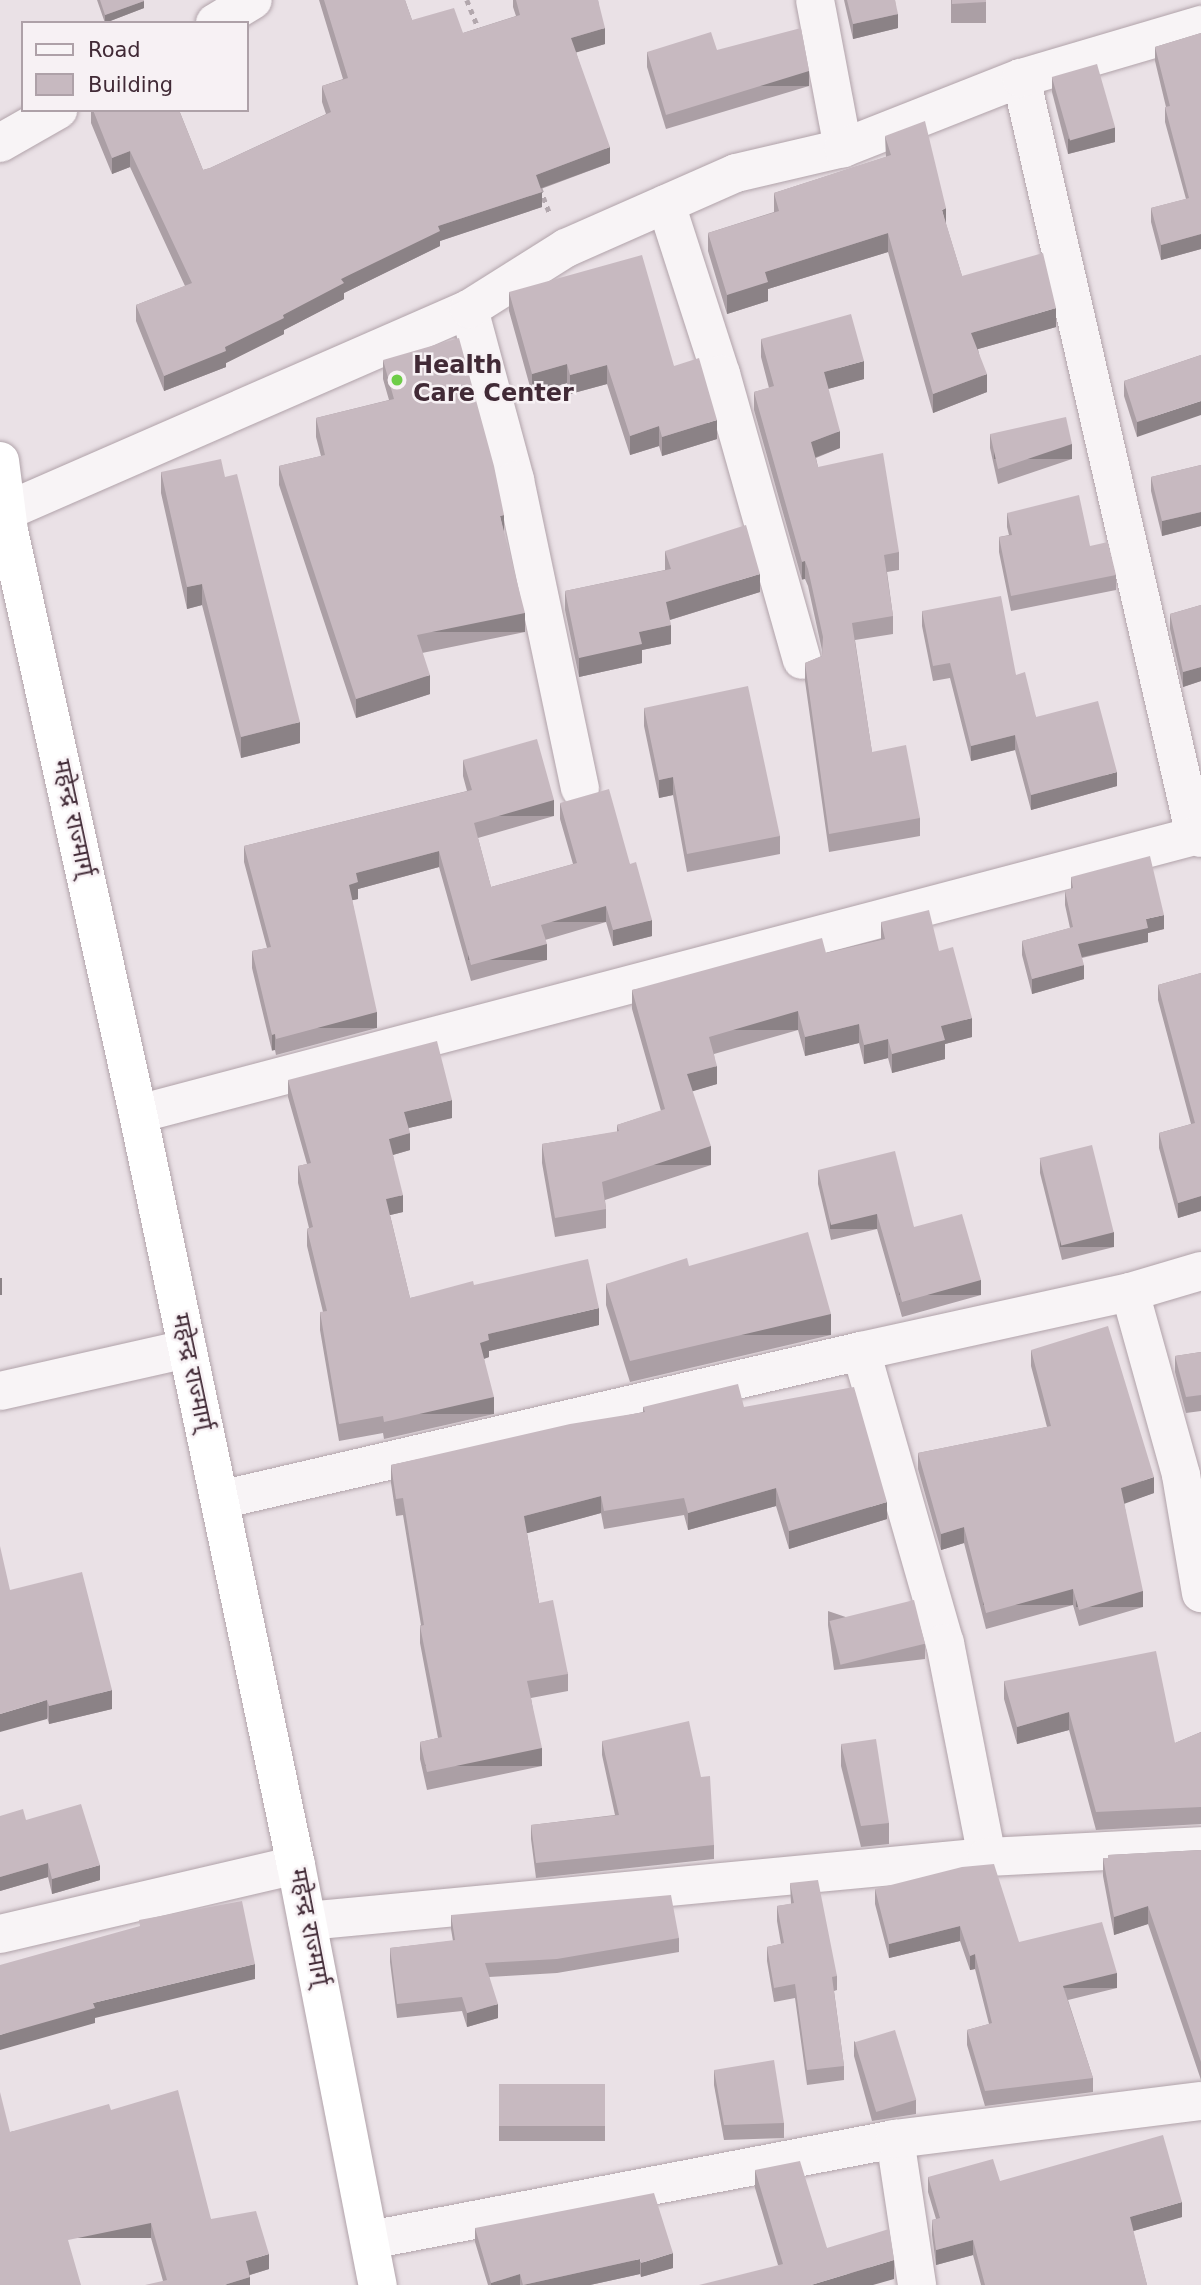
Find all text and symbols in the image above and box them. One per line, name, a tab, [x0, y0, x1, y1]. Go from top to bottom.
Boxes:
legend	[21, 21, 248, 112]
text: Road	[88, 38, 141, 62]
text: Building	[88, 73, 173, 97]
place label: Health Care Center	[413, 352, 574, 408]
marker: Health Care Center	[387, 370, 407, 390]
street label: महेन्द्र राज्मार्ग्	[47, 757, 99, 879]
street label: महेन्द्र राज्मार्ग्	[166, 1311, 218, 1433]
street label: महेन्द्र राज्मार्ग्	[284, 1866, 334, 1988]

